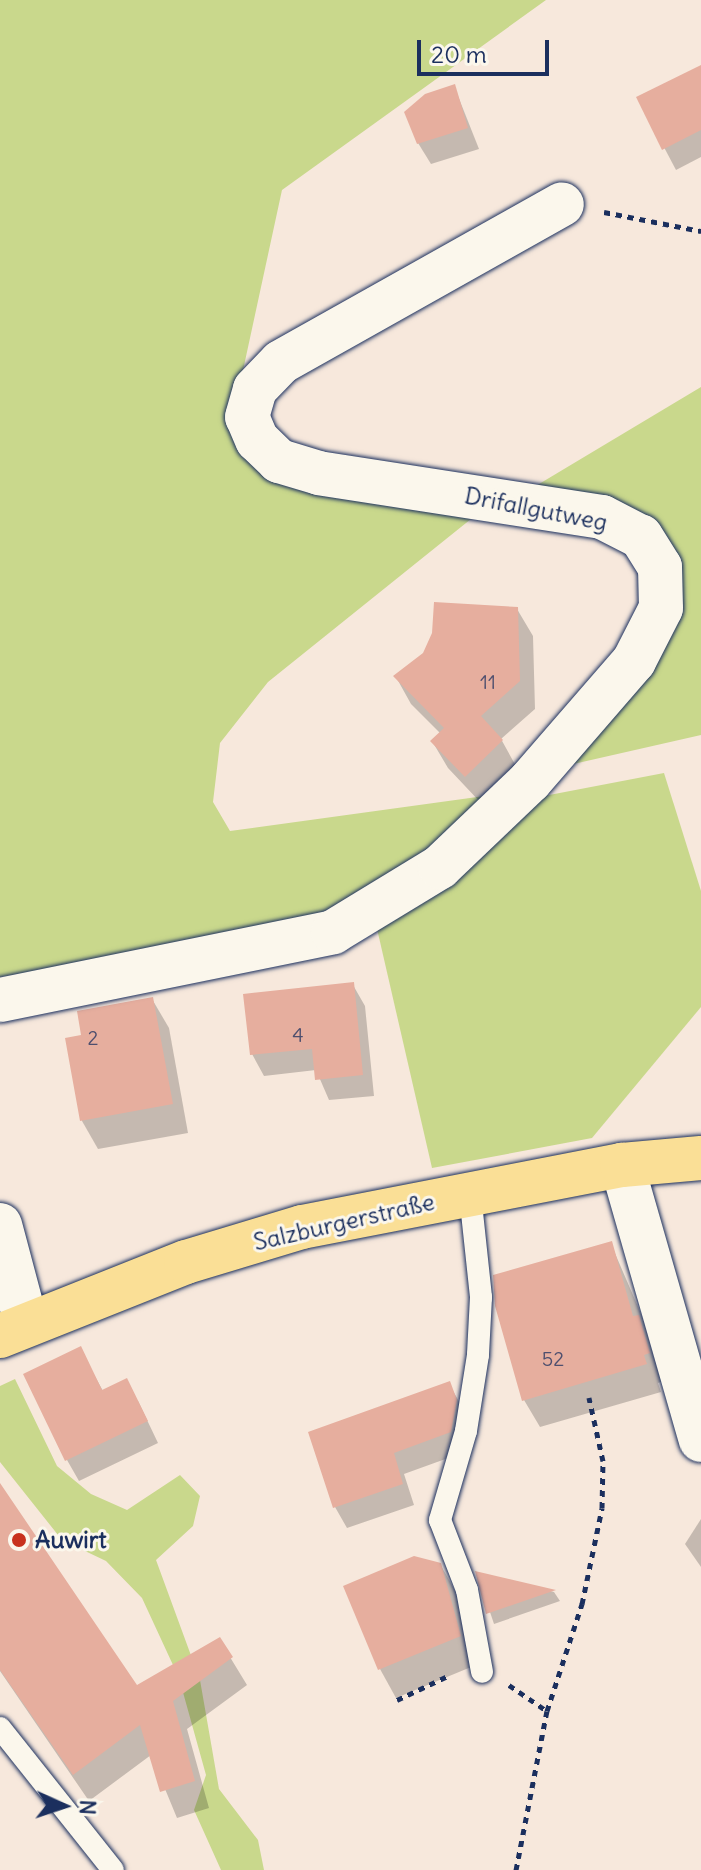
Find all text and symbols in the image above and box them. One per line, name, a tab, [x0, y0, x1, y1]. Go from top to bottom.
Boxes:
scale bar	[421, 24, 553, 74]
text: 20 m	[431, 39, 487, 69]
street label: Drifallgutweg	[462, 481, 610, 537]
house number: 11	[480, 669, 496, 693]
house number: 4	[292, 1022, 304, 1046]
house number: 2	[88, 1025, 98, 1049]
street label: Salzburgerstraße	[251, 1187, 437, 1257]
house number: 52	[542, 1346, 564, 1370]
place label: Auwirt	[35, 1526, 107, 1554]
marker: Auwirt	[10, 1531, 28, 1549]
north arrow	[24, 1766, 104, 1846]
text: N	[74, 1799, 102, 1816]

